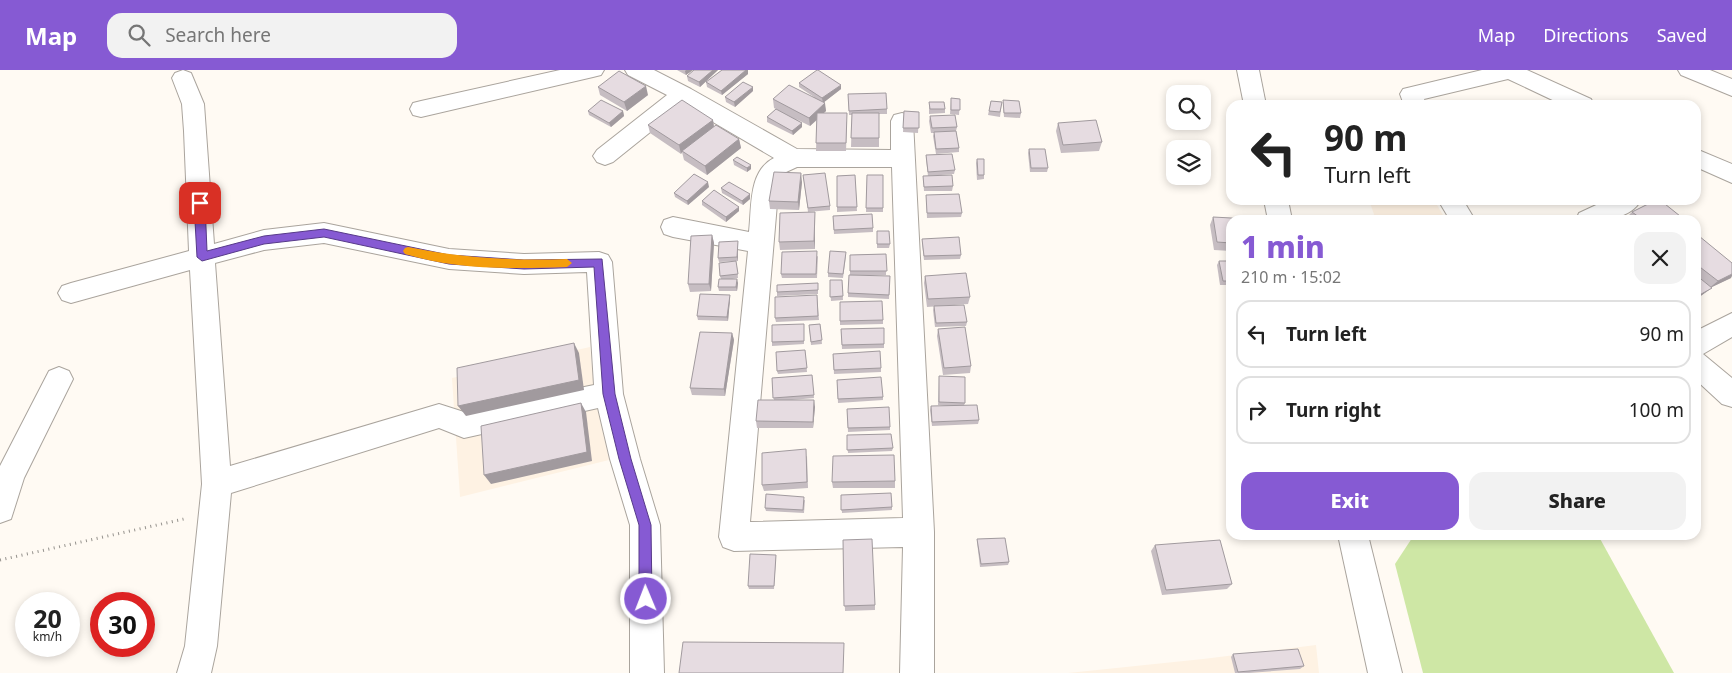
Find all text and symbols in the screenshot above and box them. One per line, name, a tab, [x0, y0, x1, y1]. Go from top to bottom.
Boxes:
search box	[107, 13, 457, 58]
text: Map	[25, 19, 77, 52]
icon: search	[125, 21, 153, 49]
text: Search here	[165, 22, 271, 48]
text: Map	[1478, 23, 1515, 47]
text: Directions	[1543, 23, 1629, 47]
text: Saved	[1657, 23, 1707, 47]
map controls	[1166, 85, 1211, 185]
button: search	[1166, 85, 1211, 130]
text: 90 m	[1324, 114, 1407, 161]
icon: left	[1241, 120, 1306, 185]
button: layers	[1166, 140, 1211, 185]
text: Turn left	[1324, 159, 1411, 189]
pin	[179, 182, 221, 224]
icon: arrive	[186, 189, 214, 217]
text: 1 min	[1241, 226, 1325, 267]
button: close	[1634, 232, 1686, 284]
text: 210 m · 15:02	[1241, 266, 1341, 288]
icon: left	[1243, 320, 1271, 348]
text: Turn left	[1286, 321, 1367, 347]
text: 90 m	[1640, 321, 1684, 347]
icon: right	[1243, 396, 1271, 424]
text: Turn right	[1286, 397, 1381, 423]
text: 100 m	[1629, 397, 1684, 423]
button: Exit	[1241, 472, 1459, 530]
button: Share	[1469, 472, 1686, 530]
position arrow	[619, 572, 671, 624]
speed limit sign: 30	[90, 592, 155, 657]
text: 20	[33, 601, 62, 635]
text: km/h	[33, 628, 62, 645]

